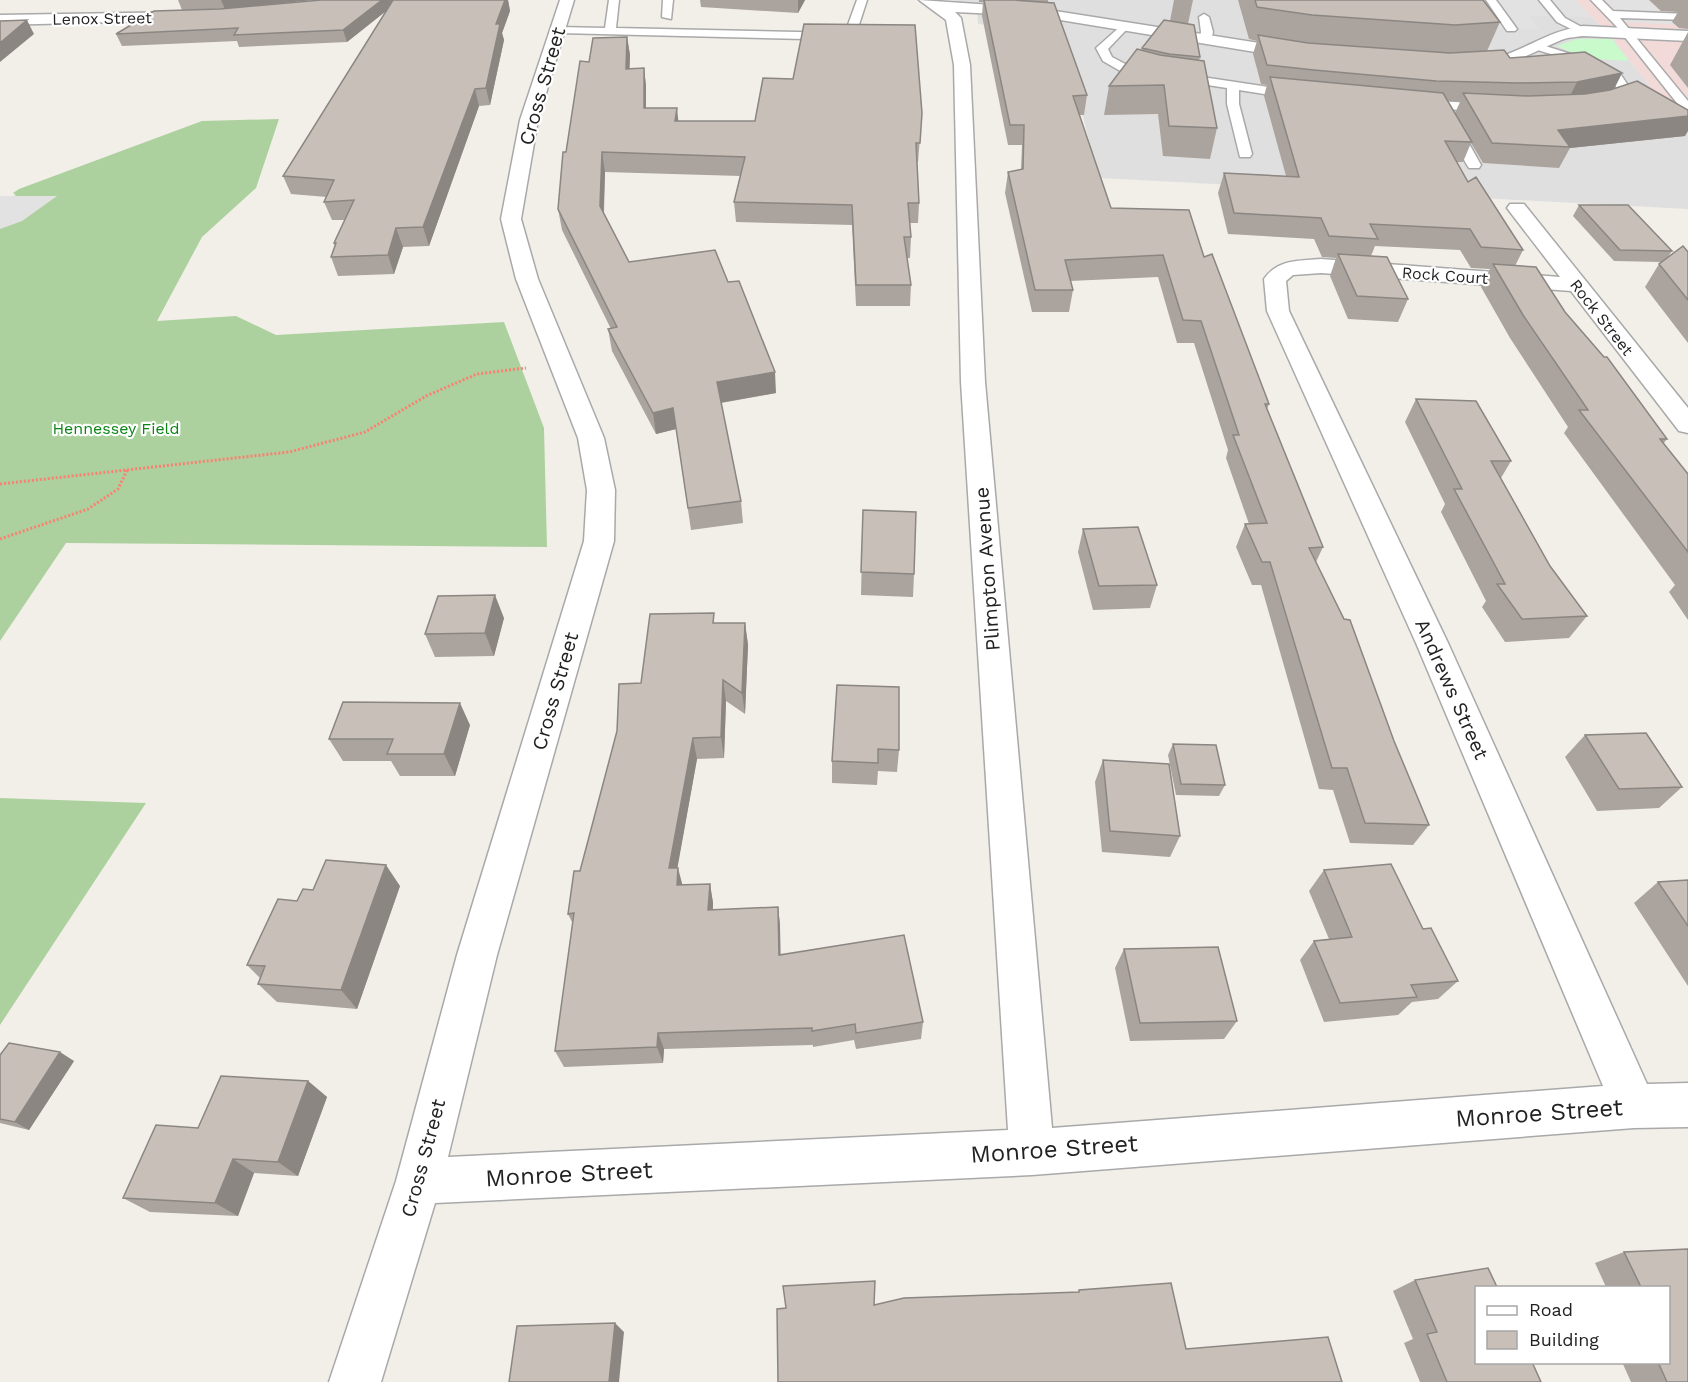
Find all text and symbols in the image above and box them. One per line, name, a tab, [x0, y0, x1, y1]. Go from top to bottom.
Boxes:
street label: Lenox Street	[52, 8, 152, 29]
street label: Cross Street	[514, 24, 570, 148]
street label: Rock Court	[1401, 263, 1489, 288]
street label: Rock Street	[1566, 275, 1637, 359]
park label: Hennessey Field	[52, 419, 180, 438]
street label: Plimpton Avenue	[969, 486, 1005, 652]
street label: Andrews Street	[1410, 615, 1494, 764]
street label: Cross Street	[527, 629, 583, 753]
street label: Monroe Street	[1454, 1093, 1624, 1133]
street label: Cross Street	[396, 1096, 450, 1220]
street label: Monroe Street	[969, 1129, 1139, 1169]
street label: Monroe Street	[485, 1156, 653, 1192]
legend	[1475, 1286, 1670, 1364]
text: Road	[1529, 1299, 1573, 1320]
text: Building	[1529, 1329, 1599, 1350]

